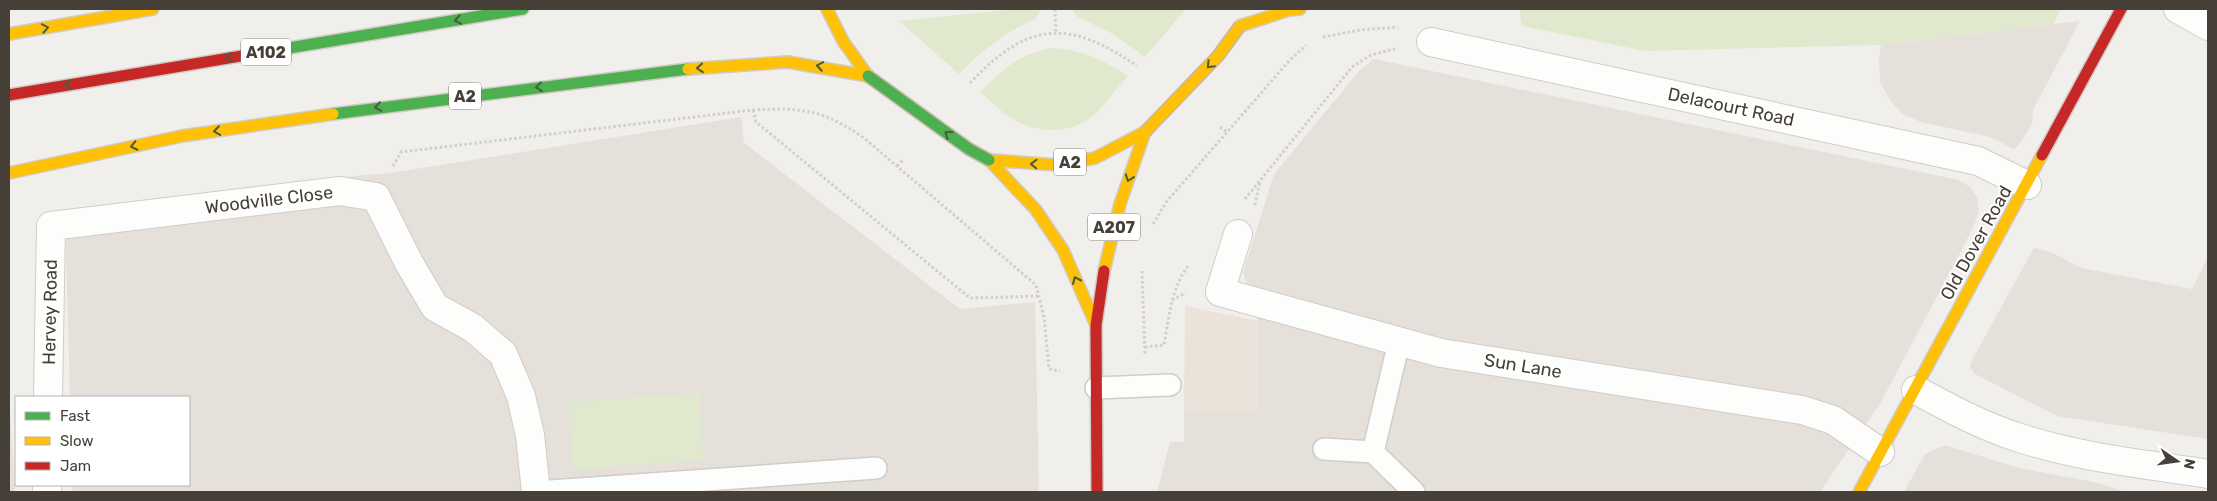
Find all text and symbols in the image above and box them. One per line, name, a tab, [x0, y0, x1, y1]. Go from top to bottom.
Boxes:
one-way arrow	[454, 14, 462, 24]
one-way arrow	[41, 23, 50, 33]
road number: A102	[241, 38, 291, 66]
one-way arrow	[224, 53, 233, 63]
one-way arrow	[1207, 59, 1216, 68]
one-way arrow	[696, 62, 704, 73]
one-way arrow	[816, 62, 825, 72]
one-way arrow	[64, 79, 72, 90]
one-way arrow	[534, 81, 542, 92]
road number: A2	[449, 82, 481, 110]
street label: Delacourt Road	[1666, 83, 1796, 131]
one-way arrow	[373, 102, 382, 112]
one-way arrow	[212, 125, 220, 136]
one-way arrow	[944, 131, 954, 140]
one-way arrow	[130, 141, 138, 151]
road number: A2	[1054, 148, 1086, 176]
one-way arrow	[1029, 159, 1037, 170]
one-way arrow	[1125, 173, 1135, 182]
street label: Woodville Close	[204, 181, 334, 219]
street label: Old Dover Road	[1936, 182, 2016, 304]
road number: A207	[1088, 213, 1140, 240]
street label: Hervey Road	[38, 259, 62, 365]
one-way arrow	[1072, 276, 1082, 285]
street label: Sun Lane	[1483, 349, 1563, 383]
legend	[15, 396, 190, 486]
text: Fast	[60, 407, 90, 425]
text: Slow	[60, 432, 93, 450]
north arrow	[2152, 436, 2202, 486]
text: Jam	[60, 457, 91, 475]
text: N	[2180, 457, 2199, 471]

